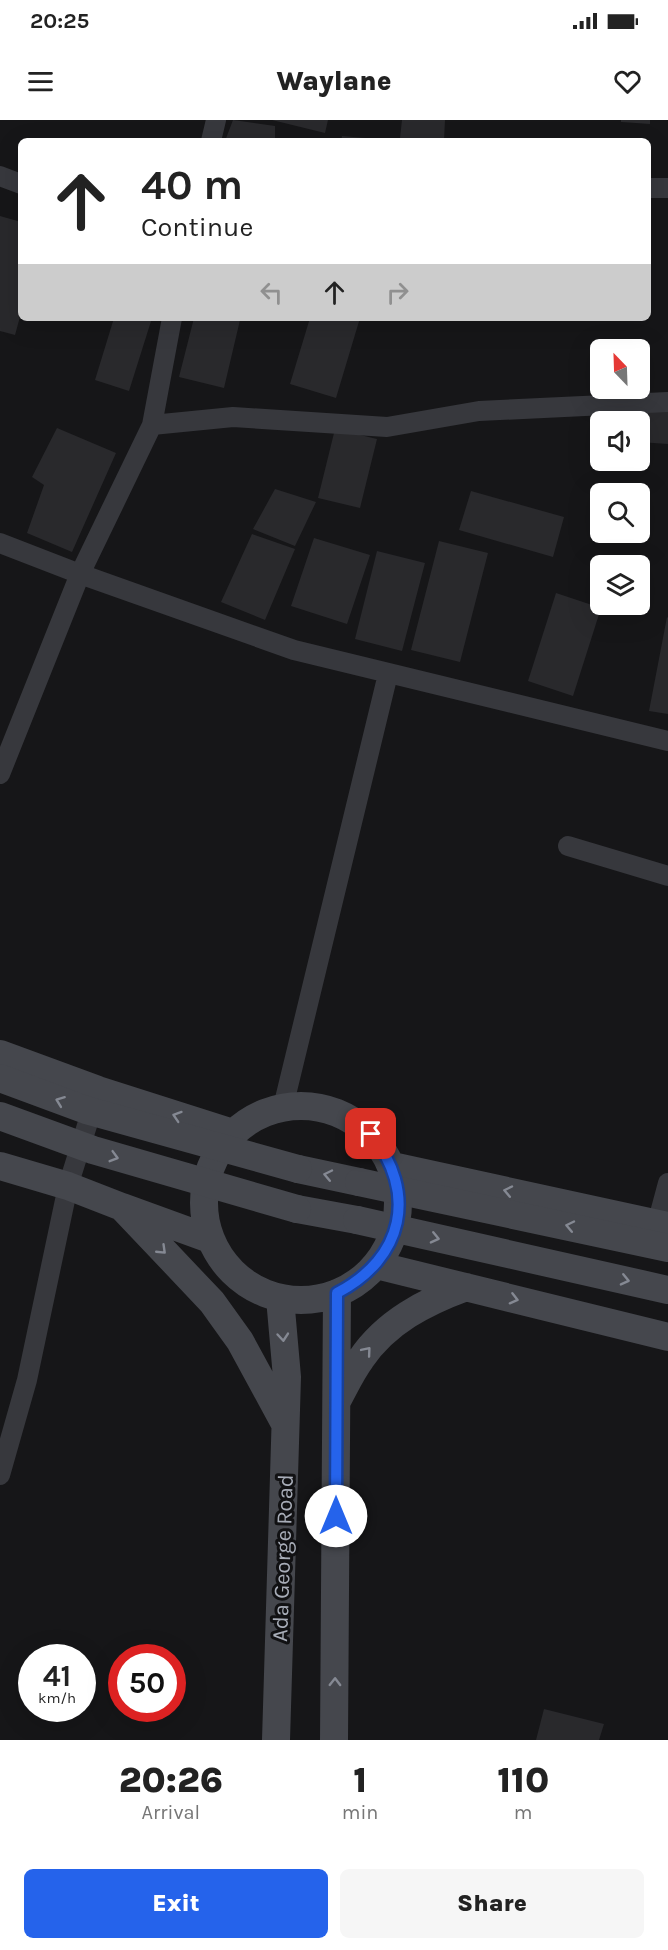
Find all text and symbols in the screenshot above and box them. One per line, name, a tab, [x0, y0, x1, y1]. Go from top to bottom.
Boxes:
text: 20:25	[30, 8, 89, 34]
icon: menu	[24, 65, 57, 98]
text: Waylane	[276, 65, 392, 97]
icon: heart	[611, 65, 644, 98]
text: 40 m	[141, 160, 243, 210]
icon: ahead	[42, 162, 120, 240]
text: Continue	[141, 211, 253, 243]
icon: left	[255, 276, 288, 309]
icon: ahead	[318, 276, 351, 309]
icon: right	[381, 276, 414, 309]
north arrow	[590, 339, 650, 399]
map controls	[590, 339, 650, 615]
button: sound	[590, 411, 650, 471]
button: search	[590, 483, 650, 543]
button: layers	[590, 555, 650, 615]
one-way arrow	[55, 1095, 66, 1108]
pin	[345, 1108, 396, 1159]
one-way arrow	[172, 1111, 183, 1123]
icon: arrive	[354, 1117, 387, 1150]
one-way arrow	[108, 1150, 119, 1162]
one-way arrow	[324, 1170, 334, 1183]
one-way arrow	[504, 1186, 514, 1199]
one-way arrow	[565, 1221, 575, 1234]
one-way arrow	[429, 1230, 439, 1243]
one-way arrow	[155, 1242, 166, 1253]
one-way arrow	[620, 1273, 630, 1286]
one-way arrow	[509, 1292, 519, 1305]
one-way arrow	[277, 1333, 290, 1342]
one-way arrow	[360, 1347, 371, 1358]
street label: Ada George Road	[267, 1474, 299, 1642]
position arrow	[304, 1484, 368, 1548]
speed limit sign: 50	[108, 1644, 186, 1722]
text: 41	[43, 1658, 71, 1694]
one-way arrow	[329, 1677, 341, 1686]
text: km/h	[38, 1689, 76, 1707]
text: 20:26	[119, 1759, 223, 1801]
text: 1	[353, 1759, 367, 1801]
text: 110	[497, 1759, 549, 1801]
text: Arrival	[142, 1801, 200, 1824]
text: min	[342, 1801, 378, 1824]
text: m	[514, 1801, 533, 1824]
button: Exit	[24, 1869, 328, 1938]
button: Share	[340, 1869, 644, 1938]

